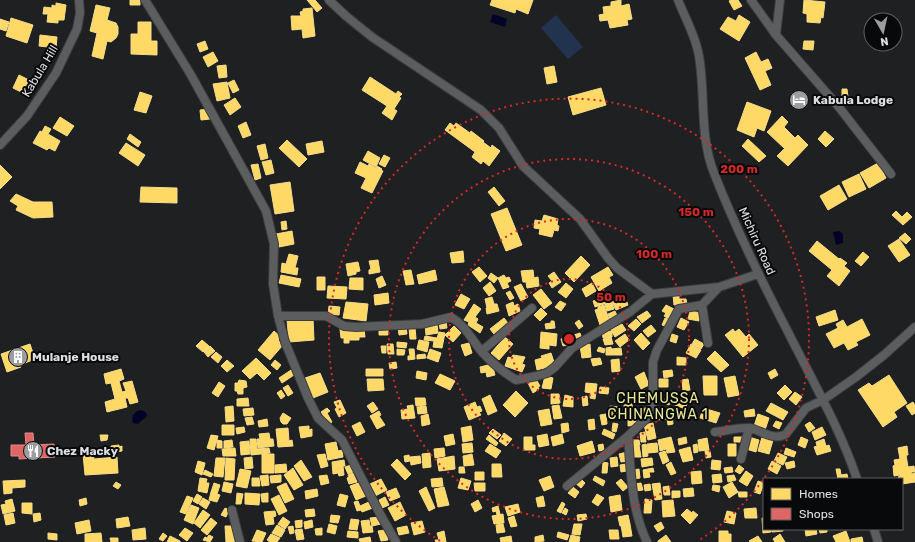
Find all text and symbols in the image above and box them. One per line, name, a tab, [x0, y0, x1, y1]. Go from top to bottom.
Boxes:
north arrow	[863, 12, 903, 52]
text: N	[879, 34, 889, 48]
street label: Kabula Hill	[19, 43, 61, 99]
hotel icon: Kabula Lodge	[788, 89, 810, 111]
place label: Kabula Lodge	[813, 93, 893, 107]
text: 200 m	[720, 162, 758, 176]
text: 150 m	[678, 205, 714, 219]
street label: Michiru Road	[736, 205, 778, 277]
text: 100 m	[636, 247, 672, 261]
text: 50 m	[596, 290, 626, 304]
centre of rings	[562, 332, 576, 346]
building icon: Mulanje House	[7, 346, 29, 368]
place label: Mulanje House	[32, 350, 119, 364]
district label: CHEMUSSA CHINANGWA 1	[607, 390, 709, 423]
restaurant icon: Chez Macky	[22, 440, 44, 462]
place label: Chez Macky	[47, 444, 118, 458]
legend	[763, 478, 903, 530]
text: Homes	[799, 487, 838, 501]
text: Shops	[799, 507, 834, 521]

